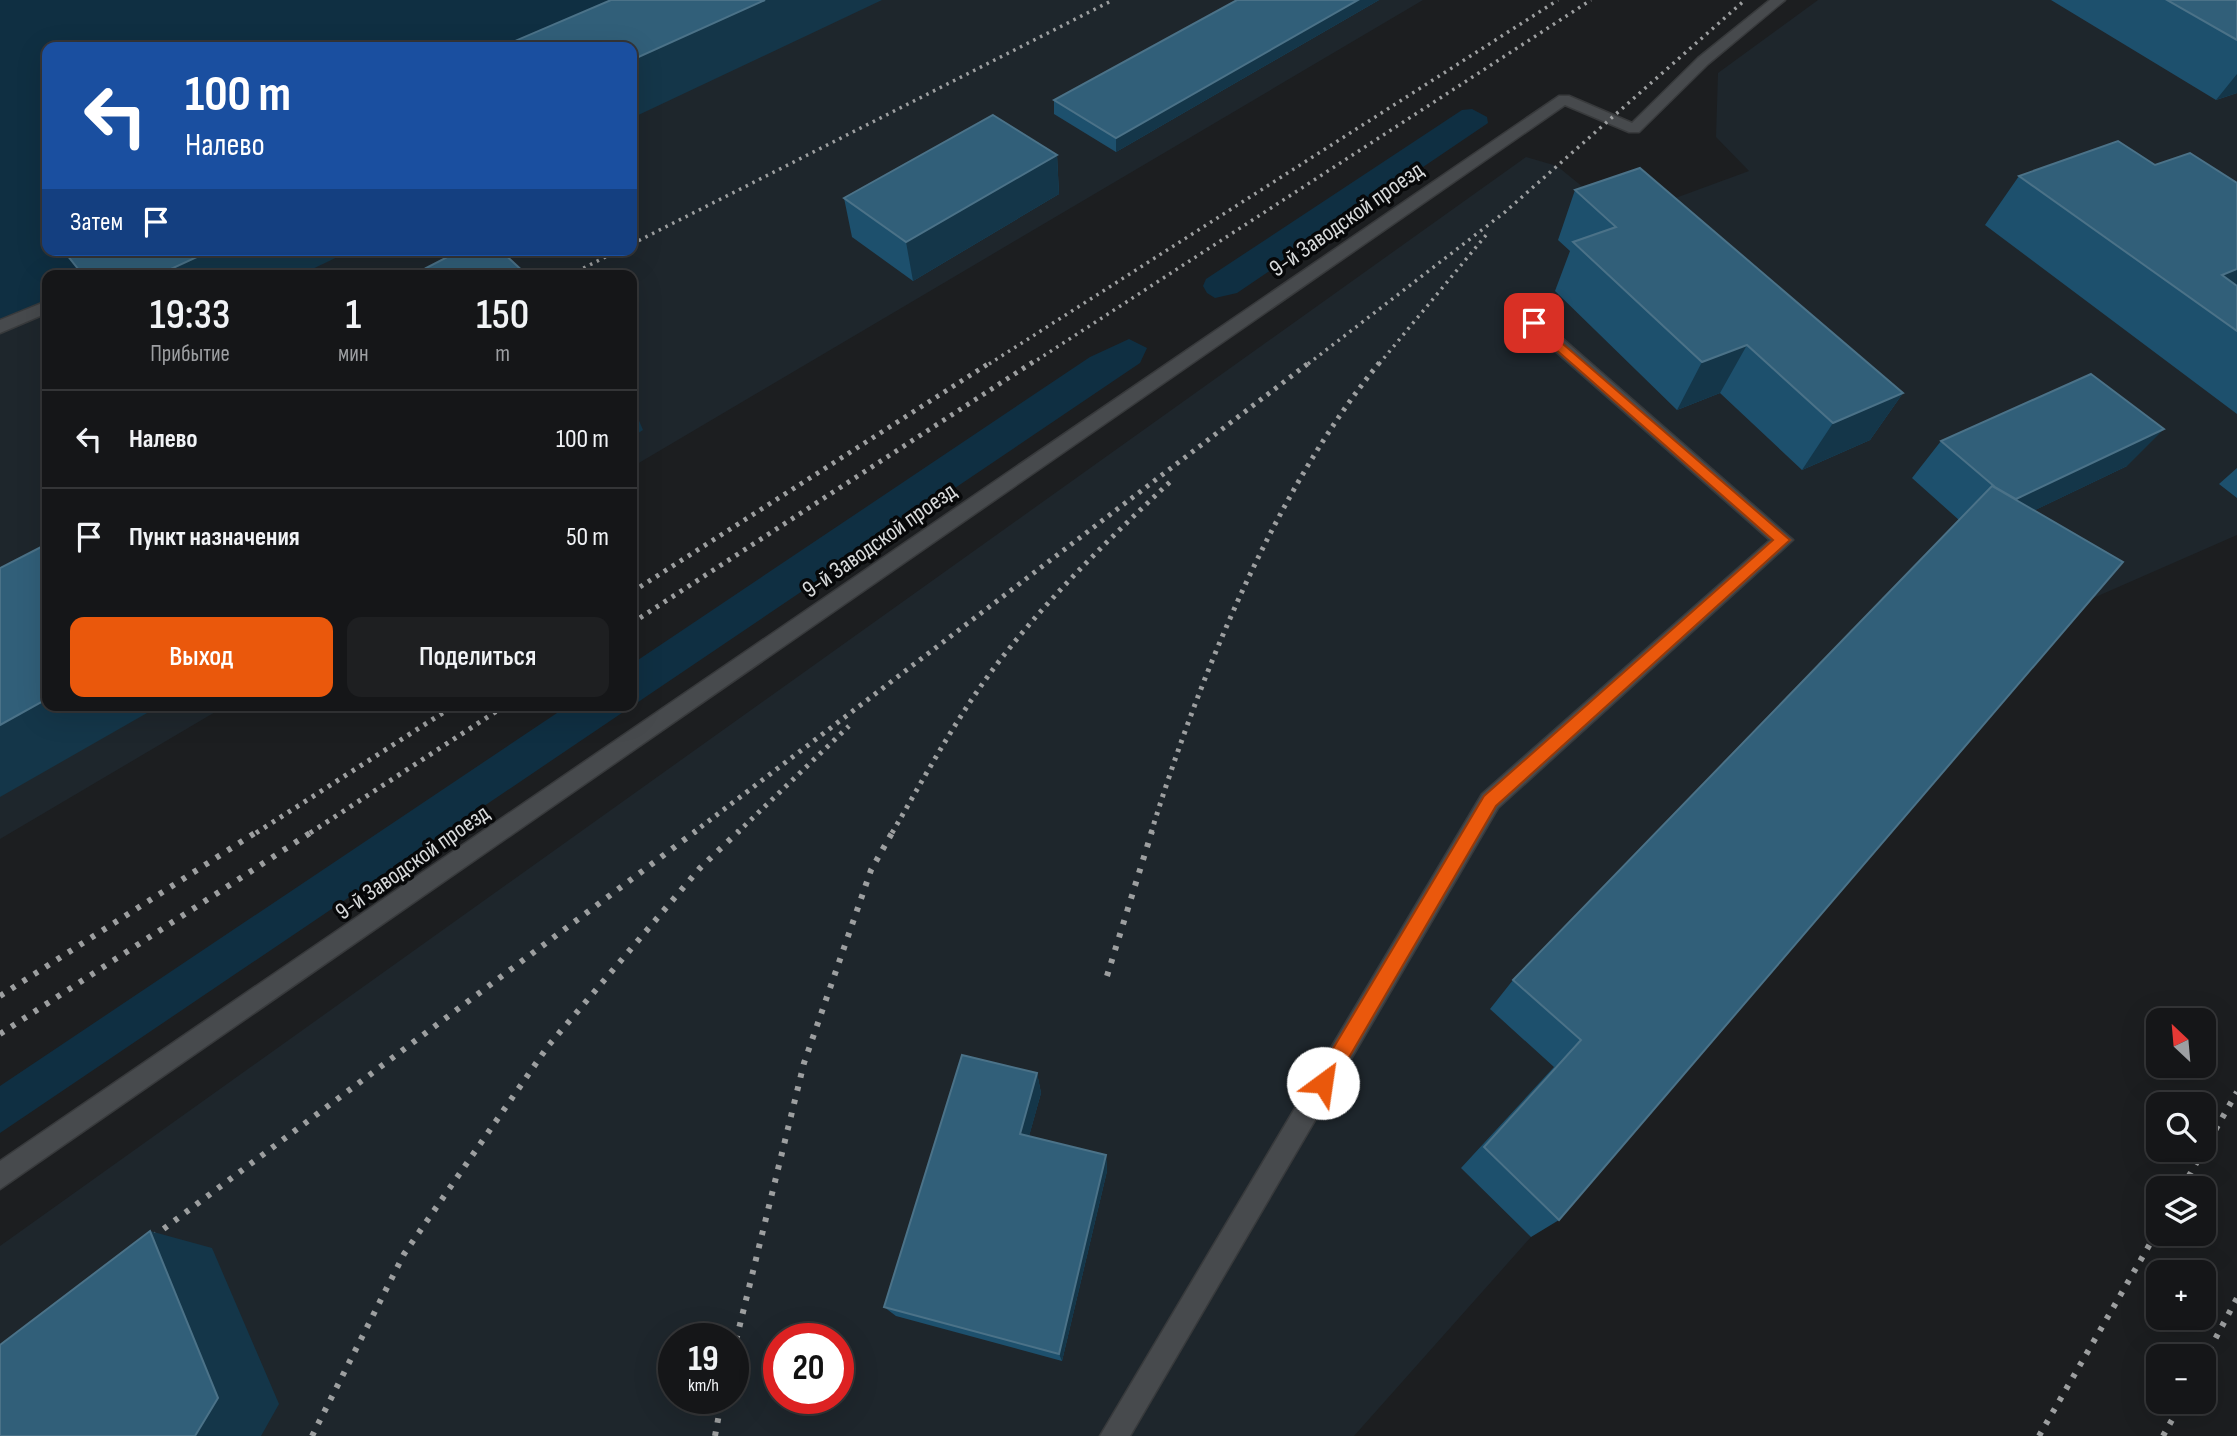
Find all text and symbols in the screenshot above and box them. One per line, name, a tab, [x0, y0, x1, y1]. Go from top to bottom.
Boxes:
text: 100 m	[185, 66, 291, 125]
icon: left	[70, 70, 161, 161]
text: Налево	[185, 126, 265, 165]
street label: 9-й Заводской проезд	[1264, 155, 1429, 283]
icon: arrive	[137, 203, 175, 241]
text: Затем	[70, 207, 123, 238]
text: 19:33	[150, 290, 230, 341]
text: 1	[345, 290, 361, 341]
text: 150	[476, 290, 529, 341]
pin	[1504, 293, 1564, 353]
icon: arrive	[1515, 304, 1553, 342]
text: Прибытие	[150, 340, 230, 368]
text: мин	[338, 340, 369, 368]
text: m	[495, 340, 510, 368]
icon: left	[70, 420, 108, 458]
text: Налево	[129, 424, 198, 455]
text: 100 m	[556, 424, 609, 455]
street label: 9-й Заводской проезд	[797, 476, 962, 604]
icon: arrive	[70, 518, 108, 556]
text: Пункт назначения	[129, 522, 300, 553]
text: 50 m	[566, 522, 609, 553]
button: Выход	[70, 617, 333, 697]
button: Поделиться	[347, 617, 609, 697]
street label: 9-й Заводской проезд	[330, 798, 495, 926]
north arrow	[2146, 1008, 2216, 1078]
map controls	[2146, 1008, 2216, 1414]
position arrow	[1286, 1046, 1360, 1120]
button: search	[2146, 1092, 2216, 1162]
button: layers	[2146, 1176, 2216, 1246]
button: +	[2146, 1260, 2216, 1330]
speed limit sign: 20	[763, 1323, 854, 1414]
text: 19	[688, 1338, 719, 1381]
button: −	[2146, 1344, 2216, 1414]
text: km/h	[688, 1375, 719, 1396]

